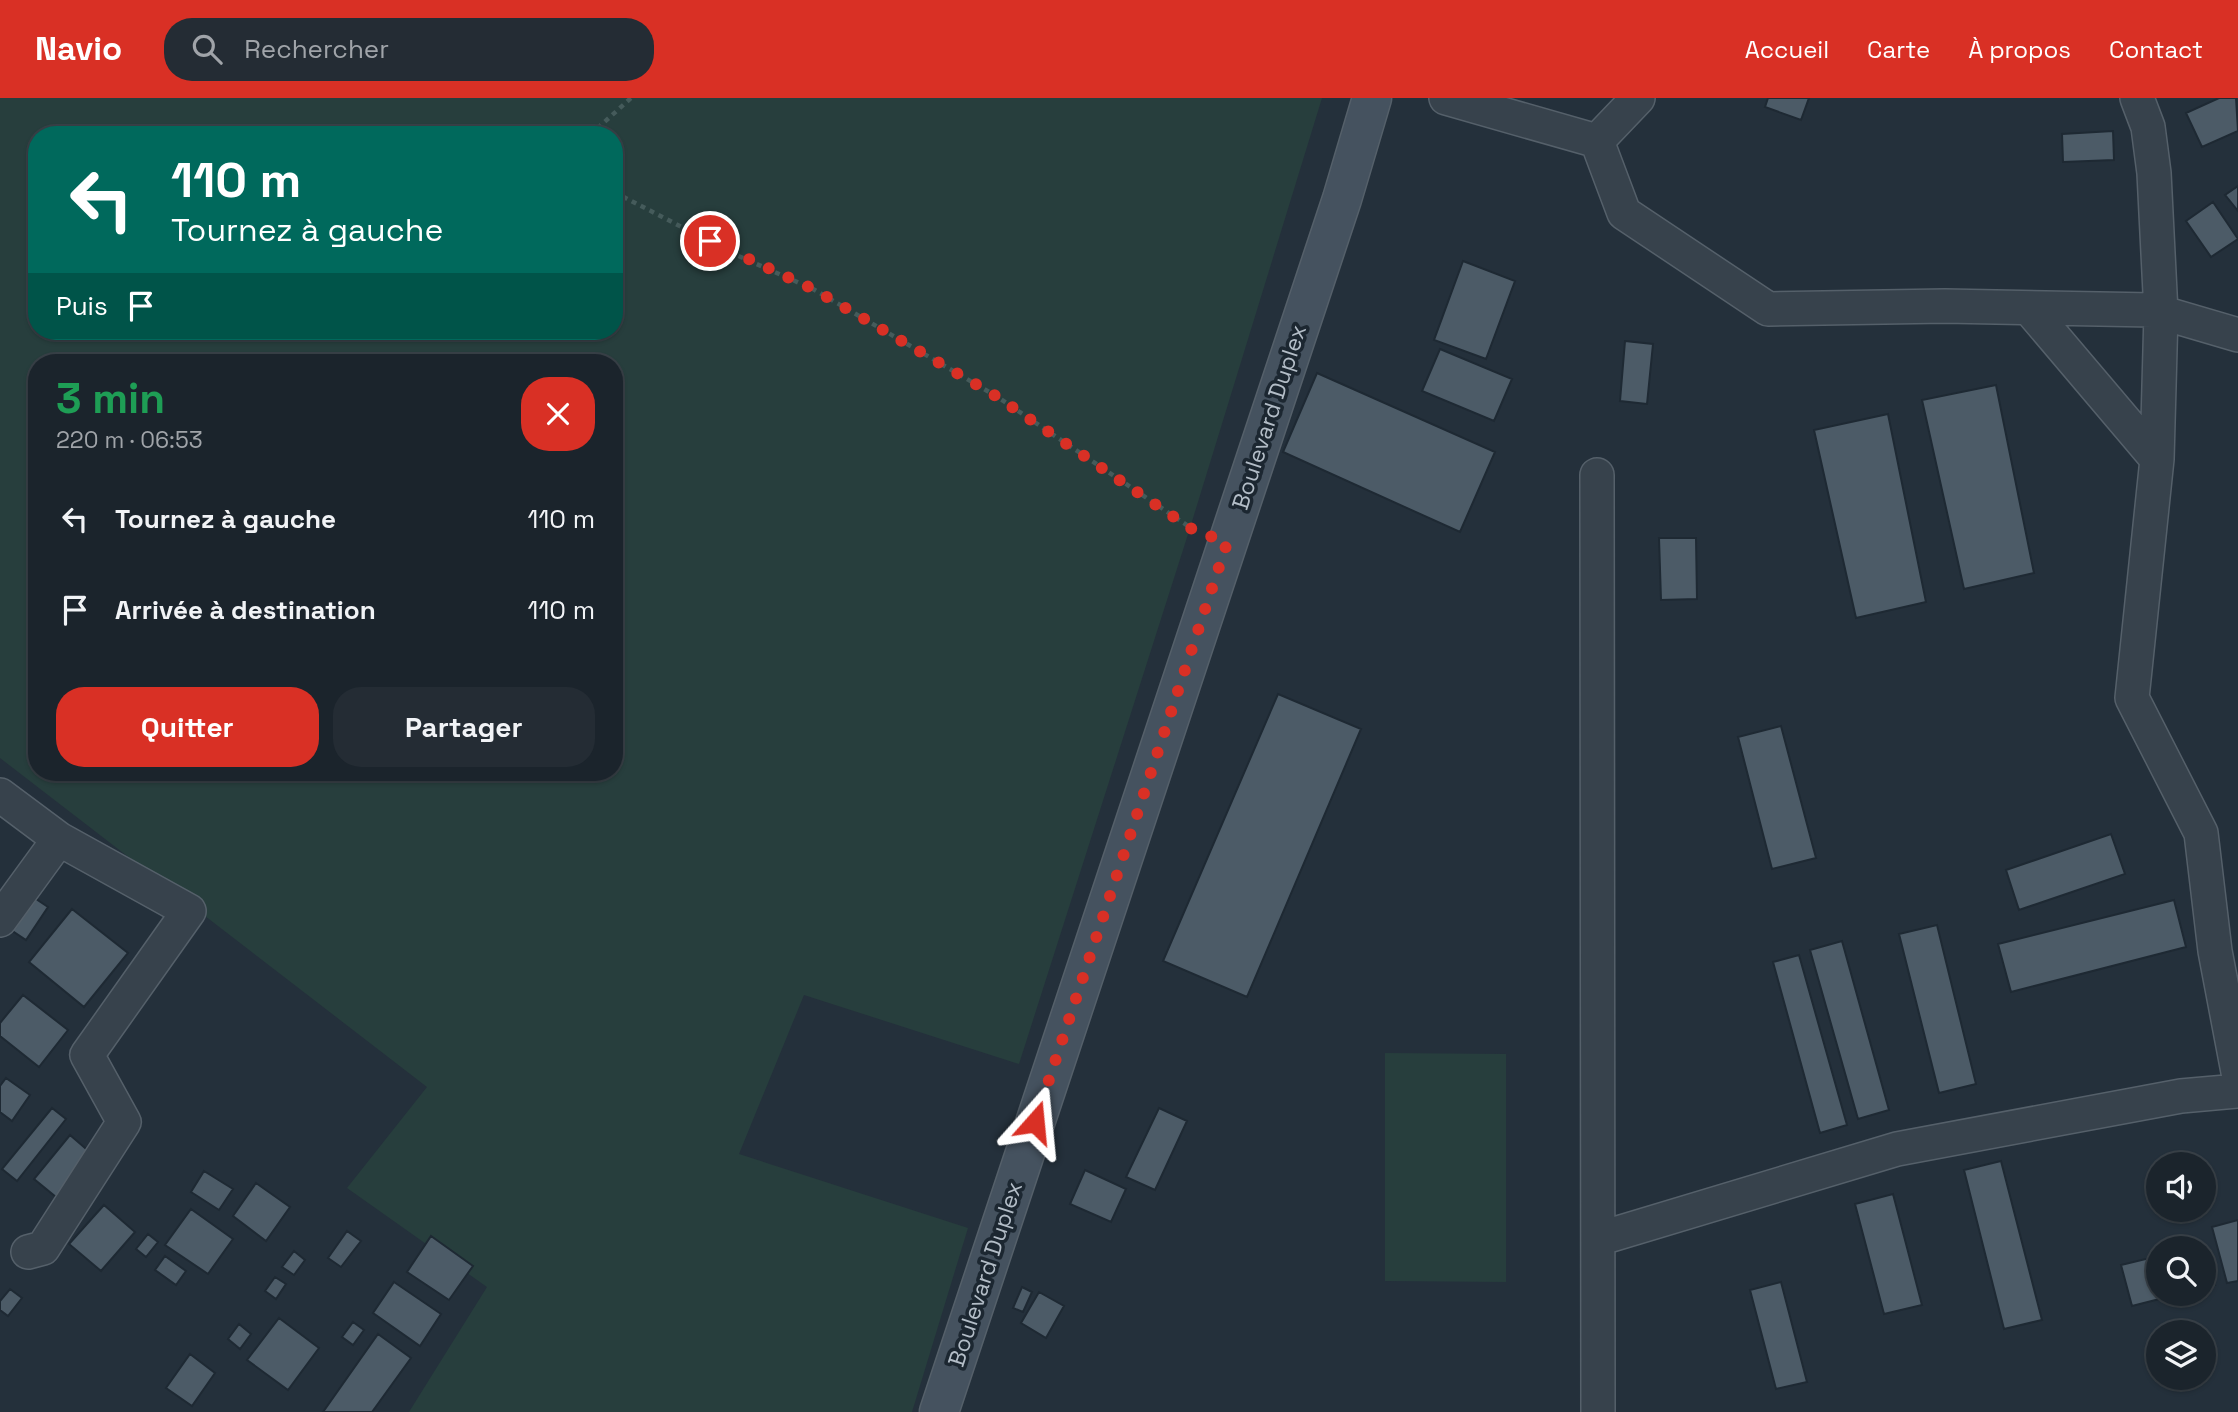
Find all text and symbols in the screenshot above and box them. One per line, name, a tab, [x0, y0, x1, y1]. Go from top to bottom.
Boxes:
search box	[164, 18, 654, 81]
text: Navio	[35, 28, 122, 70]
icon: search	[188, 30, 226, 68]
text: Rechercher	[244, 32, 389, 66]
text: Accueil	[1745, 34, 1829, 65]
text: Carte	[1867, 34, 1930, 65]
text: À propos	[1968, 34, 2071, 65]
text: Contact	[2109, 34, 2203, 65]
text: 110 m	[171, 149, 301, 211]
icon: left	[56, 154, 147, 245]
text: Tournez à gauche	[171, 210, 443, 250]
pin	[680, 211, 740, 271]
icon: arrive	[691, 222, 729, 260]
icon: arrive	[122, 287, 160, 325]
text: Puis	[56, 289, 108, 323]
street label: Boulevard Duplex	[1225, 321, 1313, 513]
text: 3 min	[56, 372, 165, 425]
button: close	[521, 377, 595, 451]
text: 220 m · 06:53	[56, 425, 203, 455]
icon: left	[56, 500, 94, 538]
text: Tournez à gauche	[115, 502, 336, 536]
text: 110 m	[528, 502, 595, 536]
icon: arrive	[56, 591, 94, 629]
text: Arrivée à destination	[115, 593, 376, 627]
text: 110 m	[528, 593, 595, 627]
button: Quitter	[56, 687, 319, 767]
button: Partager	[333, 687, 595, 767]
position arrow	[998, 1085, 1072, 1159]
map controls	[2146, 1152, 2216, 1390]
button: sound	[2146, 1152, 2216, 1222]
street label: Boulevard Duplex	[941, 1178, 1029, 1370]
button: search	[2146, 1236, 2216, 1306]
button: layers	[2146, 1320, 2216, 1390]

